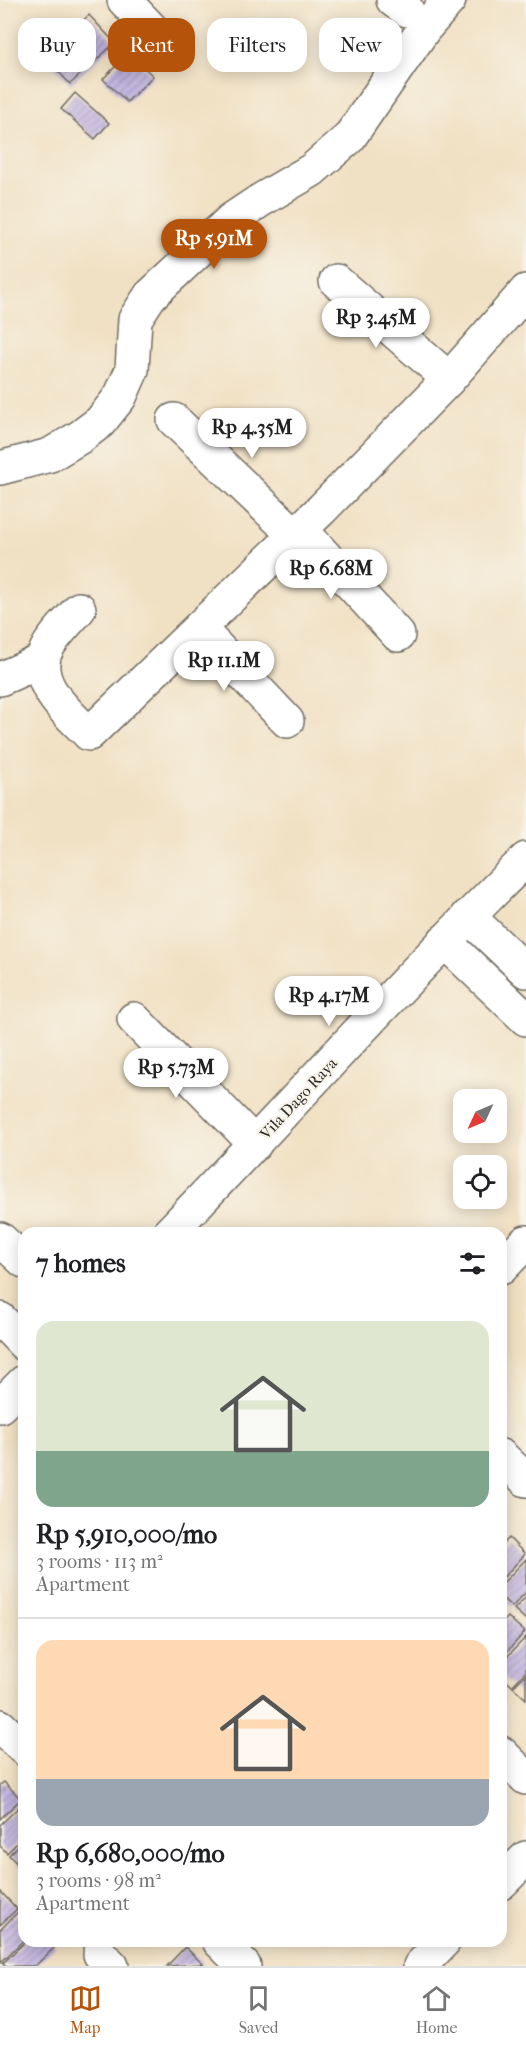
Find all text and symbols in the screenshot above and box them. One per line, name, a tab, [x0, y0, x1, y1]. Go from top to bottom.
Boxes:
chip: Buy	[18, 18, 96, 72]
chip: Rent	[108, 18, 195, 72]
chip: Filters	[207, 18, 307, 72]
chip: New	[319, 18, 402, 72]
pin: Rp 5.91M	[152, 219, 276, 270]
text: Rp 5.91M	[175, 227, 253, 250]
pin: Rp 3.45M	[314, 298, 438, 349]
text: Rp 3.45M	[336, 306, 416, 329]
pin: Rp 4.35M	[190, 408, 314, 459]
text: Rp 4.35M	[212, 416, 292, 439]
pin: Rp 6.68M	[269, 549, 393, 600]
text: Rp 6.68M	[289, 557, 373, 580]
pin: Rp 11.1M	[162, 641, 286, 692]
text: Rp 11.1M	[187, 649, 261, 672]
pin: Rp 4.17M	[267, 976, 391, 1027]
text: Rp 4.17M	[289, 984, 369, 1007]
pin: Rp 5.73M	[114, 1048, 238, 1099]
street label: Vila Dago Raya	[255, 1053, 341, 1144]
text: Rp 5.73M	[137, 1056, 215, 1079]
north arrow	[453, 1089, 507, 1143]
map controls	[453, 1089, 507, 1209]
button: locate	[453, 1155, 507, 1209]
icon: filters	[456, 1247, 489, 1280]
text: 7 homes	[36, 1248, 126, 1279]
icon: home	[209, 1360, 317, 1468]
text: Rp 5,910,000/mo	[36, 1519, 217, 1550]
text: 3 rooms · 113 m²	[36, 1550, 163, 1573]
text: Apartment	[36, 1573, 130, 1596]
icon: home	[209, 1679, 317, 1787]
text: Rp 6,680,000/mo	[36, 1838, 225, 1869]
text: 3 rooms · 98 m²	[36, 1869, 161, 1892]
text: Apartment	[36, 1892, 130, 1915]
tab: Map	[69, 1982, 102, 2037]
tab: Saved	[239, 1982, 279, 2037]
tab: Home	[416, 1982, 457, 2037]

